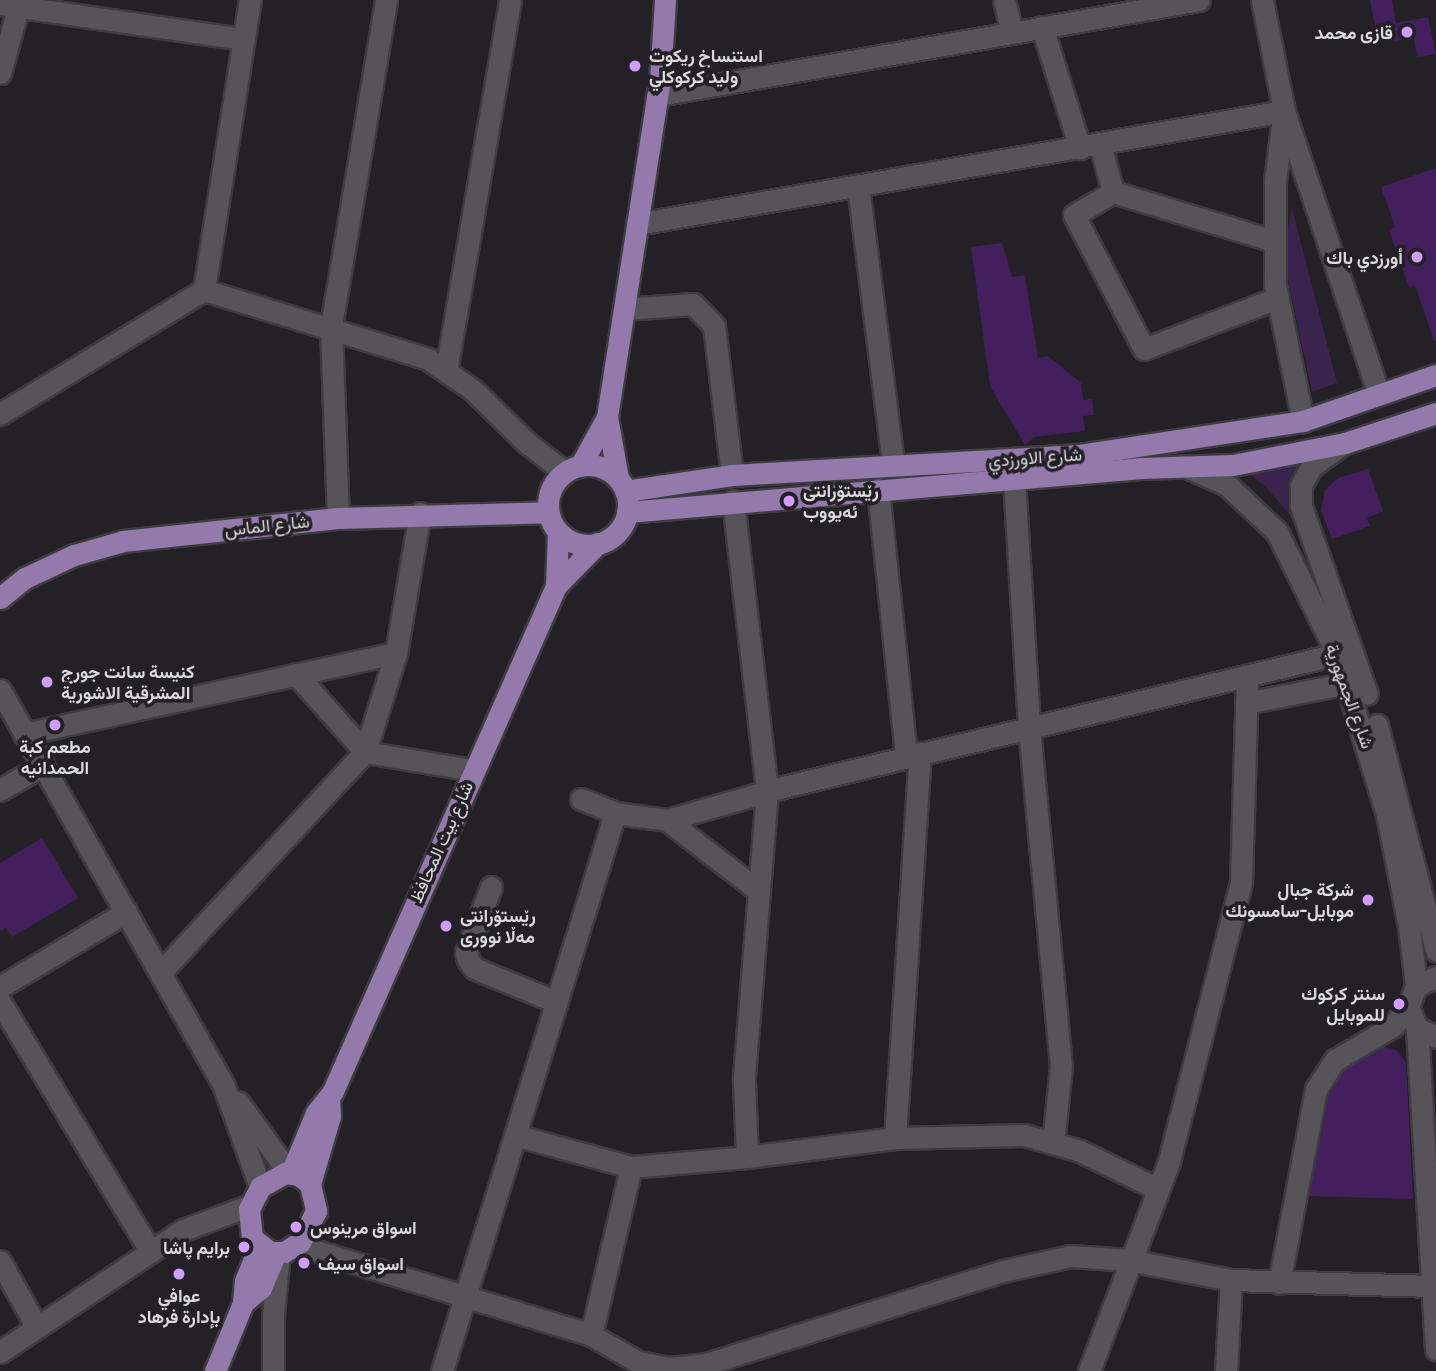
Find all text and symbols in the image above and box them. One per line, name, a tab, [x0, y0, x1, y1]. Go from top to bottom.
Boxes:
place label: قازی محمد	[1314, 21, 1393, 43]
marker: قازی محمد	[1399, 24, 1415, 40]
place label: استنساخ ريكوت وليد كركوكلي	[649, 45, 763, 88]
marker: استنساخ ريكوت وليد كركوكلي	[627, 58, 643, 74]
place label: أورزدي باك	[1326, 246, 1403, 268]
marker: أورزدي باك	[1409, 249, 1425, 265]
street label: شارع الاورزدي	[987, 443, 1083, 471]
place label: رێستۆرانتی ئەیووب	[803, 480, 879, 522]
marker: رێستۆرانتی ئەیووب	[781, 493, 797, 509]
street label: شارع الماس	[223, 510, 311, 540]
street label: شارع الجمهورية	[1321, 641, 1379, 751]
place label: كنيسة سانت جورج المشرقية الاشورية	[61, 661, 195, 704]
marker: كنيسة سانت جورج المشرقية الاشورية	[39, 674, 55, 690]
marker: مطعم كبة الحمدانيه	[47, 717, 63, 733]
place label: مطعم كبة الحمدانيه	[19, 736, 91, 778]
street label: شارع بيت المحافظ	[405, 778, 477, 906]
place label: شركة جبال موبايل-سامسونك	[1225, 879, 1354, 922]
marker: شركة جبال موبايل-سامسونك	[1360, 892, 1376, 908]
place label: رێستۆرانتی مەڵا نووری	[460, 905, 536, 948]
marker: رێستۆرانتی مەڵا نووری	[438, 918, 454, 934]
place label: سنتر كركوك للموبايل	[1301, 983, 1385, 1026]
marker: سنتر كركوك للموبايل	[1391, 996, 1407, 1012]
place label: اسواق مرينوس	[310, 1216, 417, 1238]
marker: اسواق مرينوس	[288, 1219, 304, 1235]
place label: برایم پاشا	[163, 1236, 230, 1258]
marker: برایم پاشا	[236, 1239, 252, 1255]
place label: اسواق سيف	[318, 1252, 404, 1274]
marker: اسواق سيف	[296, 1255, 312, 1271]
marker: عوافي بإدارة فرهاد	[171, 1266, 187, 1282]
place label: عوافي بإدارة فرهاد	[138, 1285, 220, 1328]

